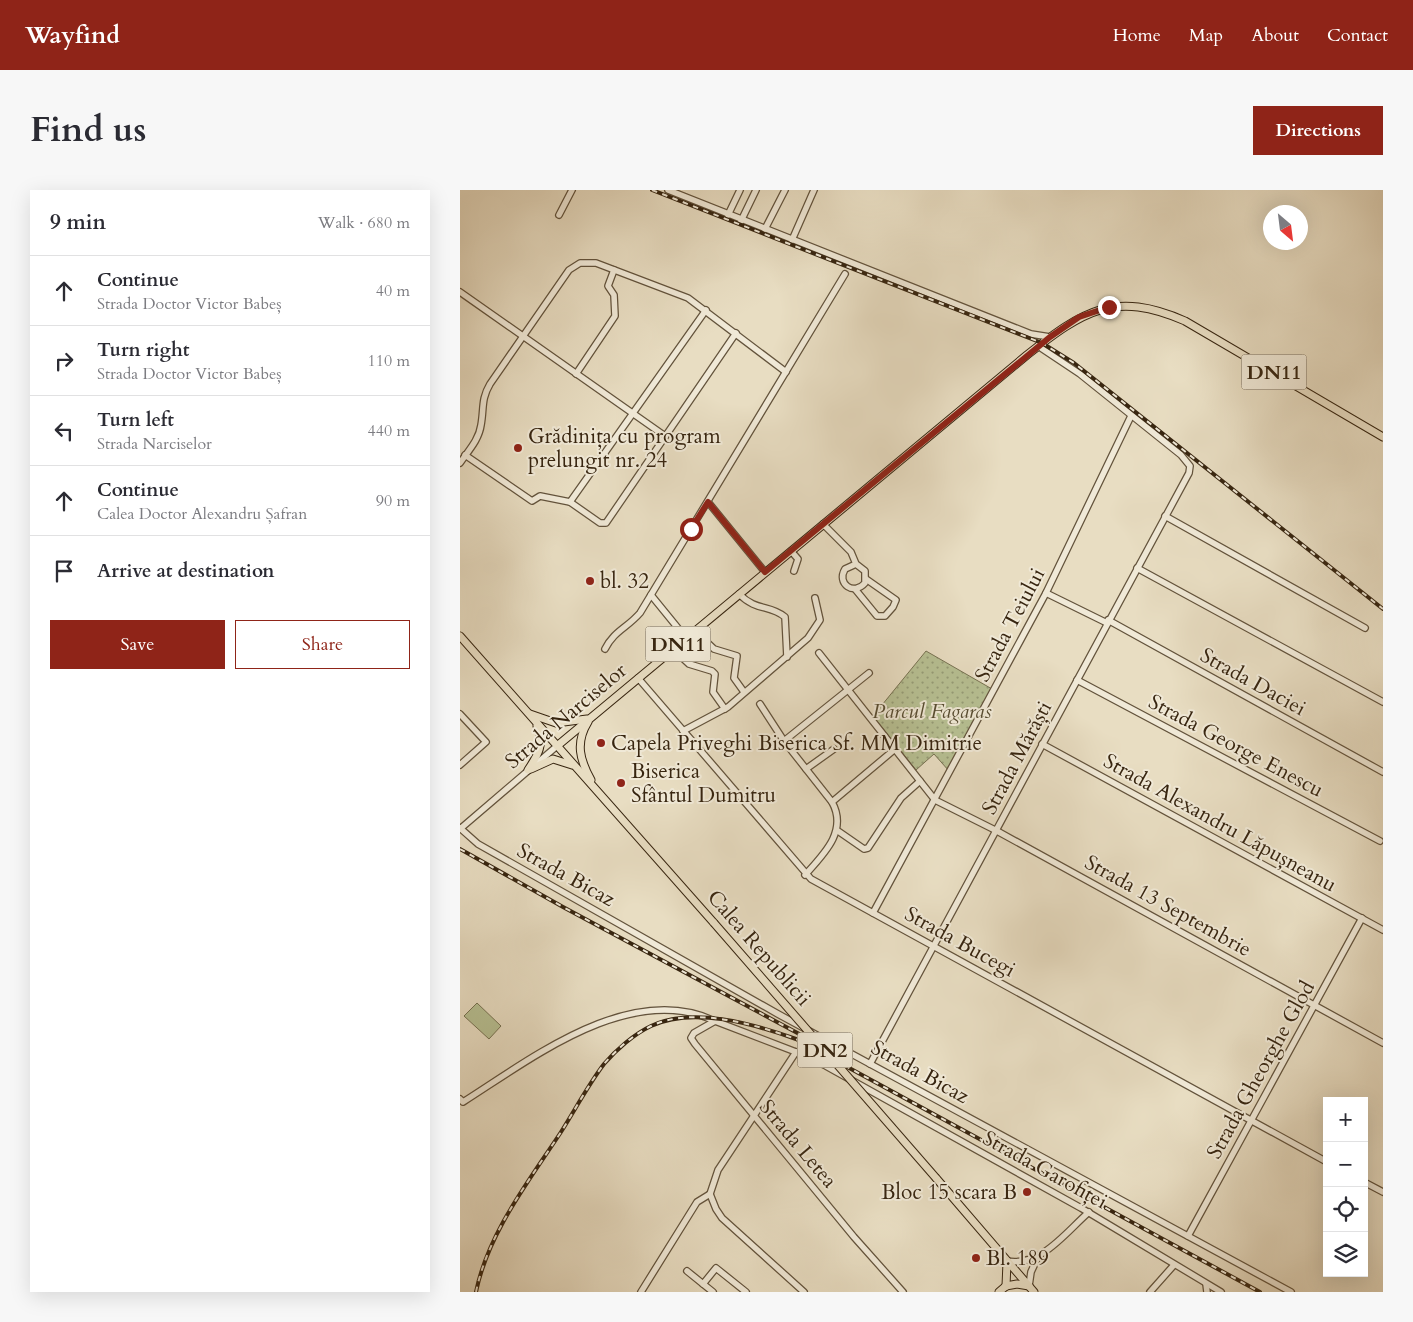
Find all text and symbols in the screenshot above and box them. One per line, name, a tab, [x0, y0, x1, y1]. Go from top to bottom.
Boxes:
text: Wayfind	[25, 19, 120, 52]
text: Home	[1113, 23, 1161, 48]
text: Map	[1189, 23, 1223, 48]
text: About	[1251, 23, 1299, 48]
text: Contact	[1327, 23, 1388, 48]
text: Find us	[30, 106, 146, 154]
button: Directions	[1253, 106, 1383, 155]
north arrow	[1263, 205, 1308, 250]
text: 9 min	[50, 208, 106, 237]
text: Walk · 680 m	[318, 212, 410, 234]
text: Continue	[97, 267, 179, 293]
icon: ahead	[50, 277, 78, 305]
text: 40 m	[376, 280, 410, 302]
text: Strada Doctor Victor Babeș	[97, 293, 282, 315]
route end	[1098, 296, 1121, 319]
text: Turn right	[97, 337, 189, 363]
icon: right	[50, 347, 78, 375]
text: 110 m	[368, 350, 410, 372]
road number: DN11	[1242, 354, 1306, 390]
text: Strada Doctor Victor Babeș	[97, 363, 282, 385]
text: Turn left	[97, 407, 174, 433]
icon: left	[50, 417, 78, 445]
text: 440 m	[368, 420, 410, 442]
place label: Grădinița cu program prelungit nr. 24	[528, 422, 721, 475]
text: Strada Narciselor	[97, 433, 212, 455]
marker: Grădinița cu program prelungit nr. 24	[512, 442, 524, 454]
text: Continue	[97, 477, 179, 503]
icon: ahead	[50, 487, 78, 515]
text: 90 m	[376, 490, 410, 512]
text: Calea Doctor Alexandru Șafran	[97, 503, 307, 525]
route start	[680, 518, 703, 541]
icon: arrive	[50, 557, 78, 585]
text: Arrive at destination	[97, 558, 274, 584]
street label: Strada Teiului	[968, 563, 1052, 687]
place label: bl. 32	[600, 567, 649, 596]
marker: bl. 32	[584, 575, 596, 587]
button: Save	[50, 620, 225, 669]
button: Share	[235, 620, 410, 669]
road number: DN11	[646, 626, 710, 662]
street label: Strada Daciei	[1195, 641, 1311, 723]
street label: Strada Narciselor	[499, 656, 633, 776]
street label: Strada George Enescu	[1143, 688, 1329, 804]
street label: Strada Mărăști	[975, 696, 1059, 820]
park label: Parcul Fagaras	[872, 697, 992, 726]
place label: Capela Priveghi Biserica Sf. MM Dimitrie	[611, 729, 982, 758]
marker: Capela Priveghi Biserica Sf. MM Dimitrie	[595, 737, 607, 749]
street label: Strada Alexandru Lăpușneanu	[1098, 747, 1342, 899]
place label: Biserica Sfântul Dumitru	[631, 757, 776, 810]
marker: Biserica Sfântul Dumitru	[615, 777, 627, 789]
street label: Strada Bicaz	[512, 836, 621, 914]
street label: Strada 13 Septembrie	[1079, 848, 1257, 964]
street label: Calea Republicii	[700, 884, 818, 1012]
street label: Strada Bucegi	[899, 900, 1021, 984]
street label: Strada Gheorghe Glod	[1200, 976, 1322, 1164]
road number: DN2	[798, 1032, 852, 1068]
street label: Strada Bicaz	[866, 1033, 975, 1111]
street label: Strada Letea	[752, 1094, 844, 1194]
map controls	[1323, 1097, 1368, 1277]
button: +	[1323, 1097, 1368, 1142]
street label: Strada Garofiței	[977, 1124, 1113, 1216]
button: −	[1323, 1142, 1368, 1187]
place label: Bloc 15 scara B	[881, 1178, 1017, 1207]
marker: Bloc 15 scara B	[1021, 1186, 1033, 1198]
button: locate	[1323, 1187, 1368, 1232]
button: layers	[1323, 1232, 1368, 1277]
place label: Bl. 189	[986, 1244, 1049, 1273]
marker: Bl. 189	[970, 1252, 982, 1264]

